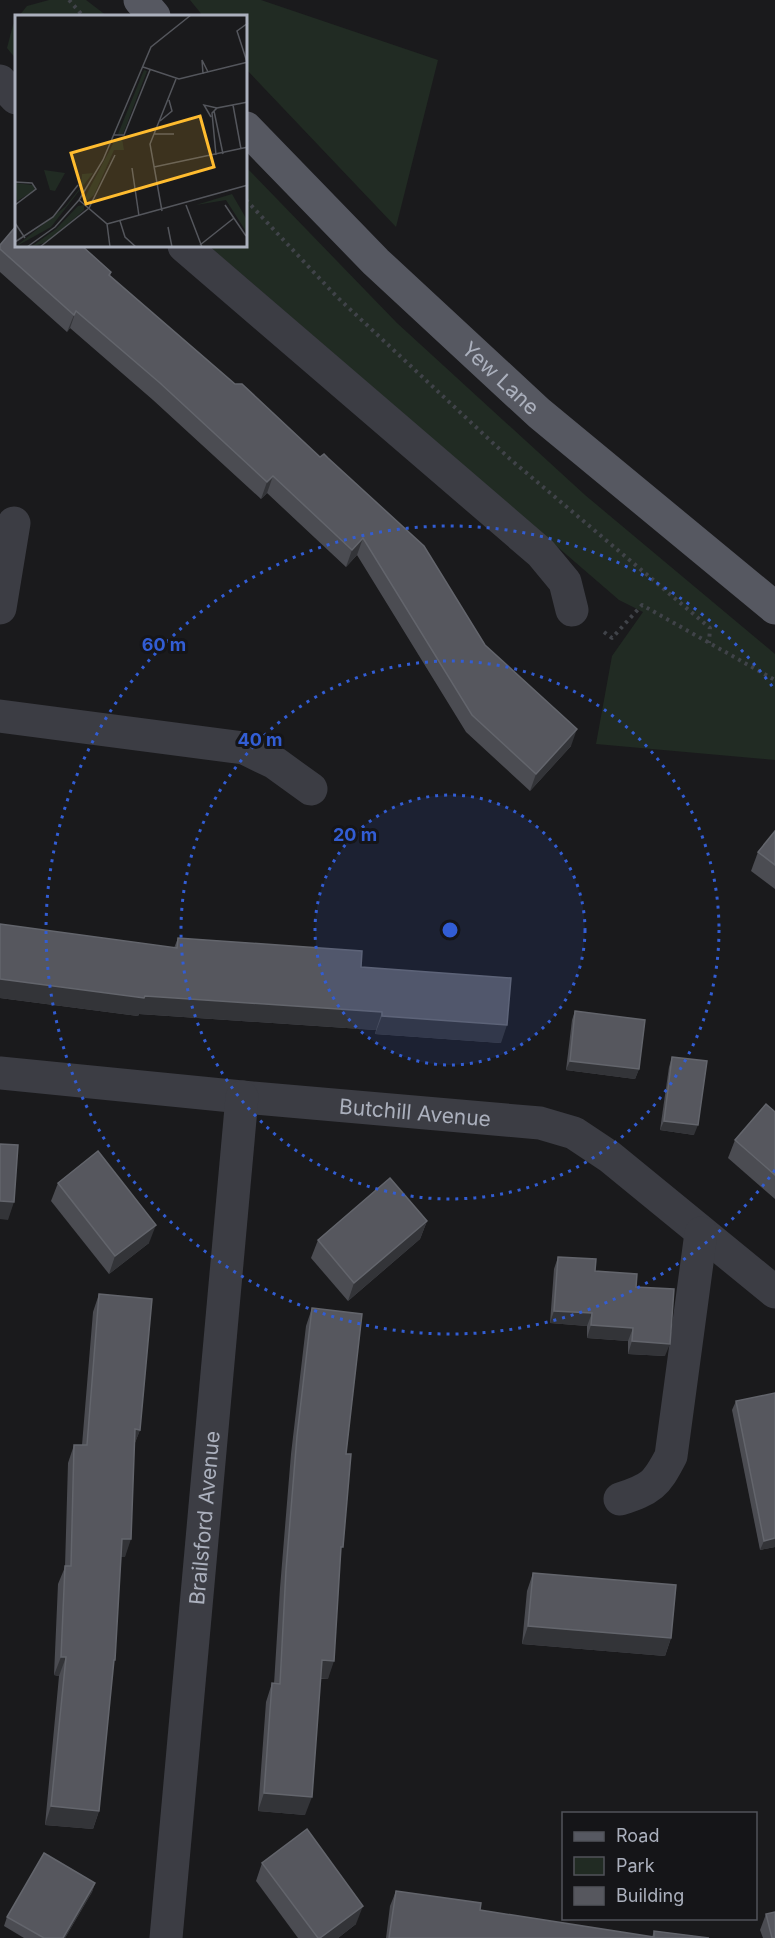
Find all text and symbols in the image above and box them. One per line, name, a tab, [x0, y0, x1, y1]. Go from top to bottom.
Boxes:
inset map	[15, 15, 248, 248]
street label: Yew Lane	[457, 336, 545, 420]
text: 60 m	[142, 634, 186, 655]
text: 40 m	[238, 729, 283, 750]
text: 20 m	[333, 824, 377, 845]
centre of rings	[440, 920, 460, 940]
street label: Butchill Avenue	[338, 1093, 492, 1131]
street label: Brailsford Avenue	[184, 1430, 224, 1606]
legend	[562, 1812, 757, 1920]
text: Road	[616, 1825, 659, 1846]
text: Park	[616, 1855, 655, 1876]
text: Building	[616, 1885, 684, 1906]

